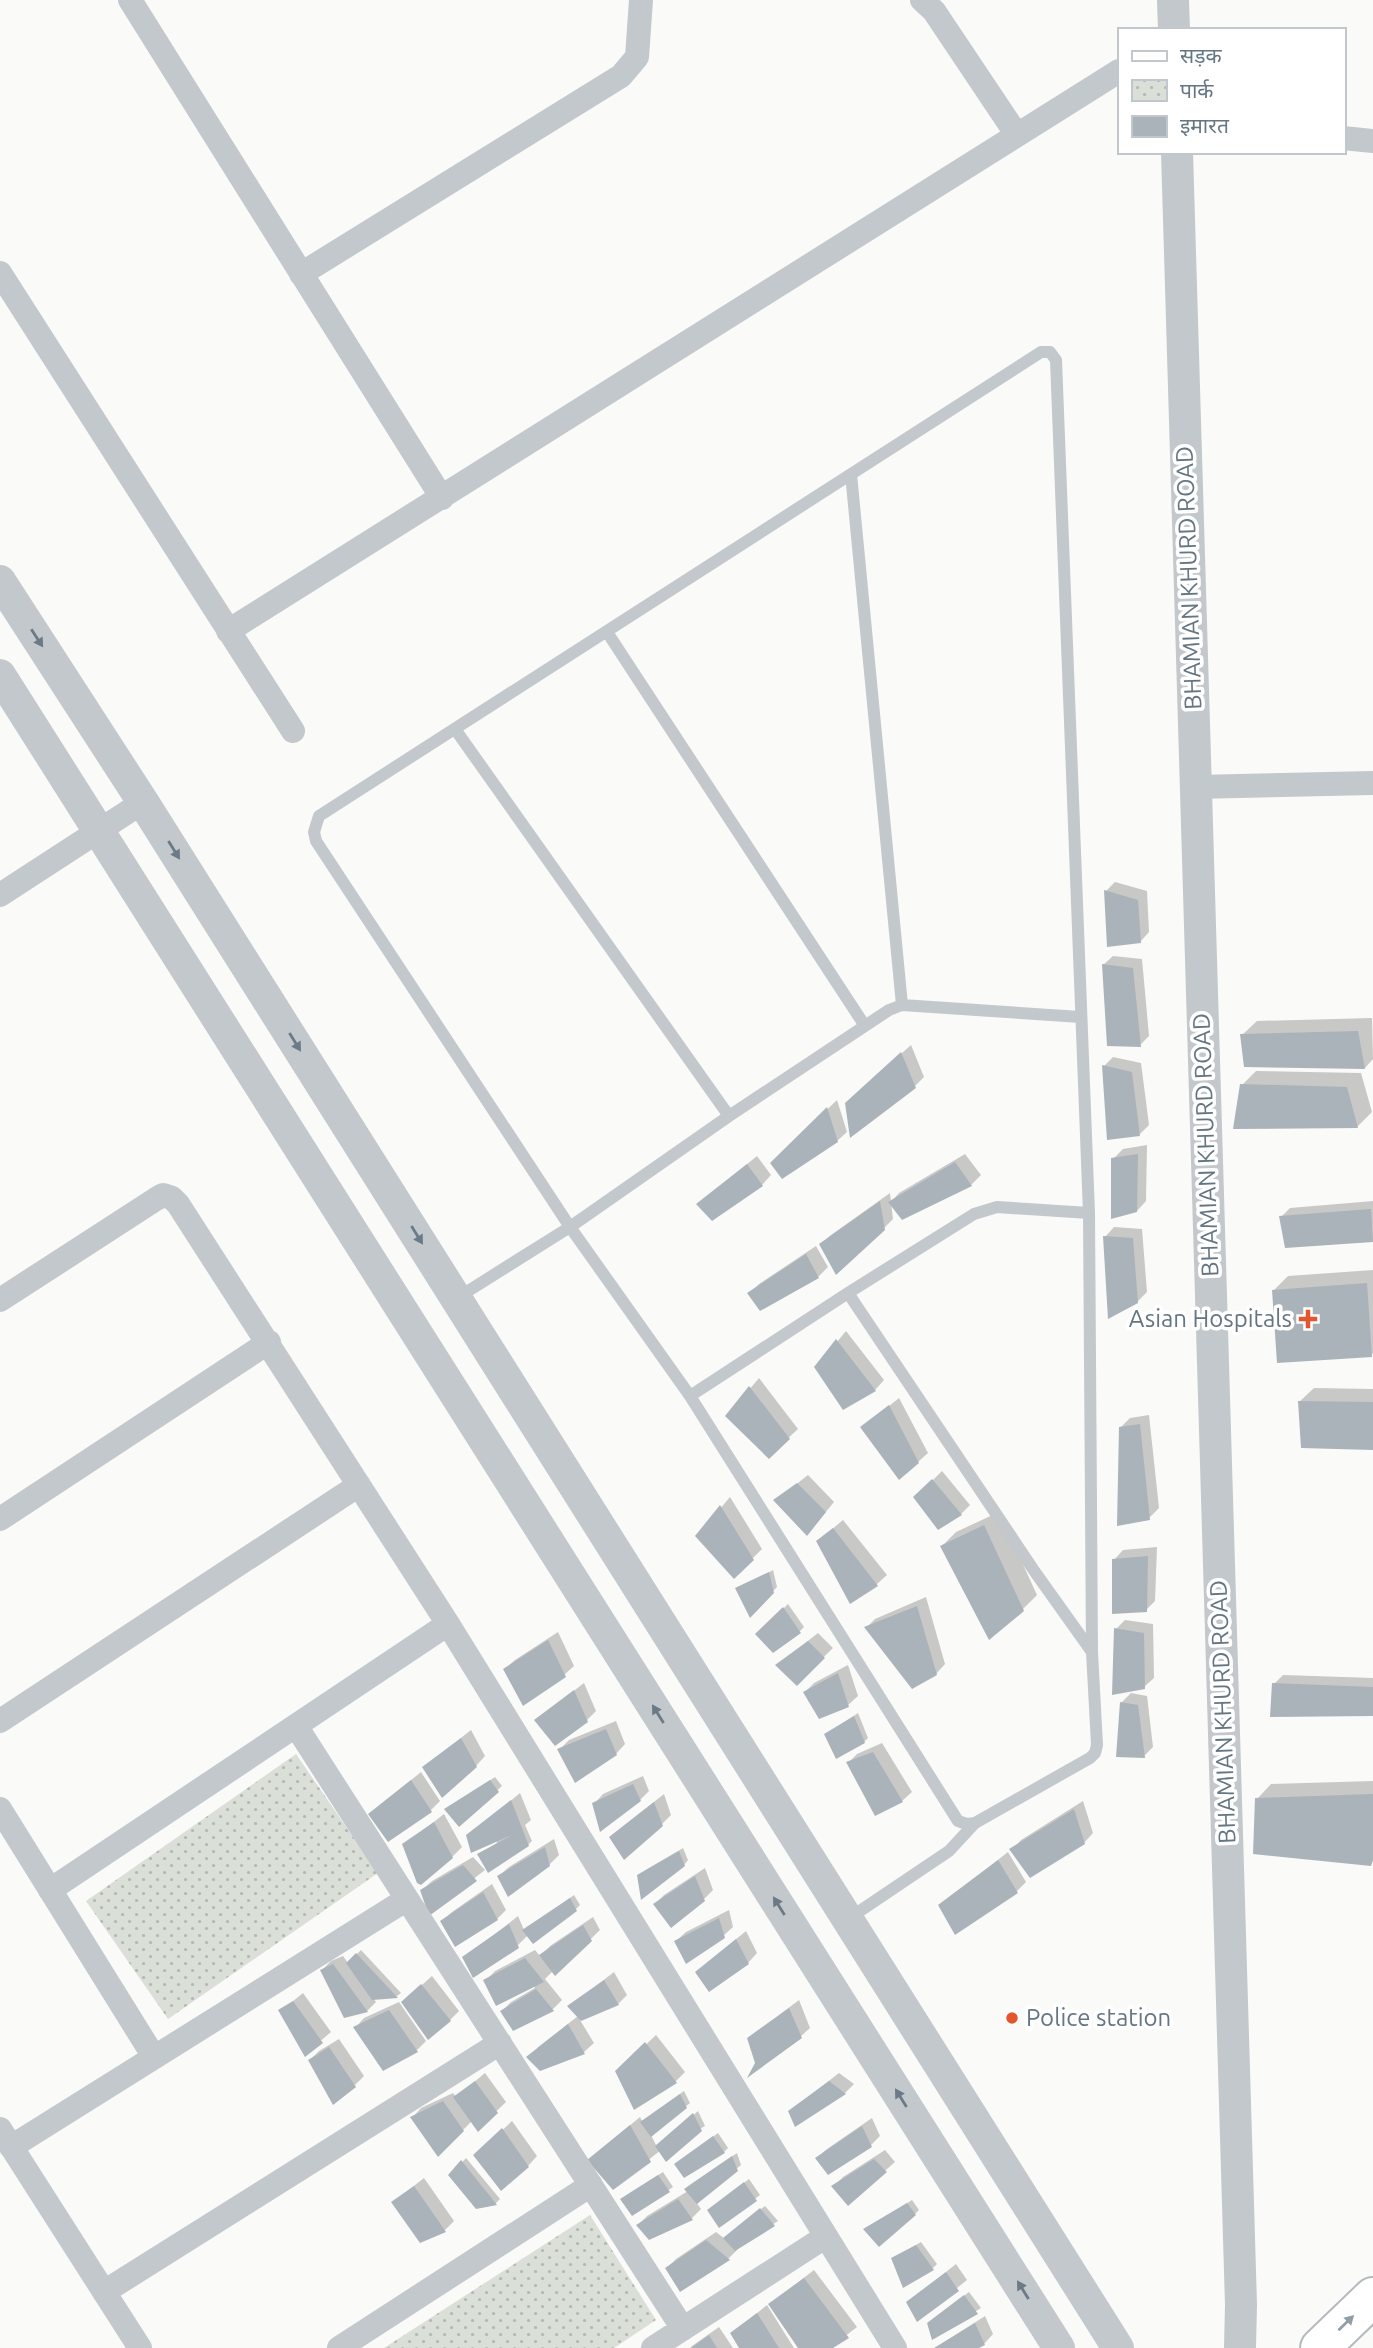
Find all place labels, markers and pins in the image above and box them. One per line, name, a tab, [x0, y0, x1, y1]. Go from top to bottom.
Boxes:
place label: Asian Hospitals	[1129, 1305, 1292, 1332]
marker: Asian Hospitals	[1298, 1309, 1318, 1329]
place label: Police station	[1026, 2004, 1171, 2031]
marker: Police station	[1004, 2010, 1020, 2026]

